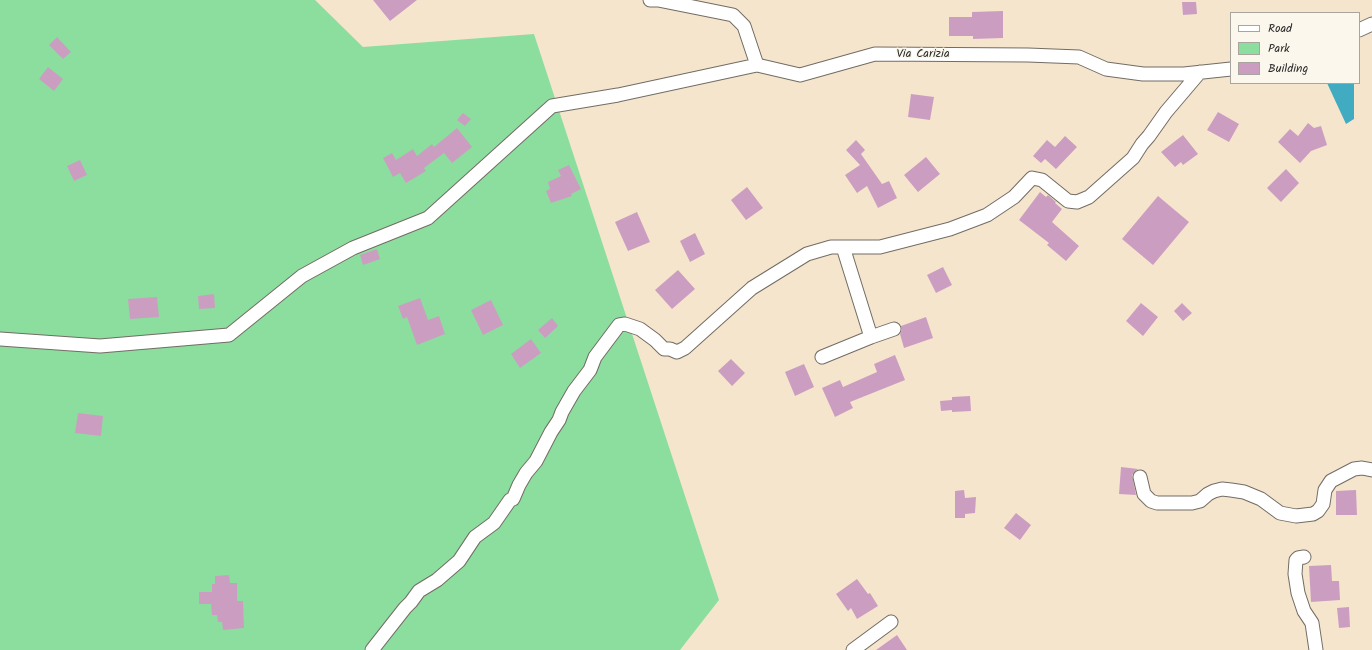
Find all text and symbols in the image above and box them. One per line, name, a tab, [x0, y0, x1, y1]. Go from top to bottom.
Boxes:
legend	[1230, 12, 1360, 84]
text: Road	[1268, 19, 1292, 38]
text: Park	[1268, 39, 1290, 58]
street label: Via Carizia	[896, 48, 950, 62]
text: Building	[1268, 59, 1308, 78]

